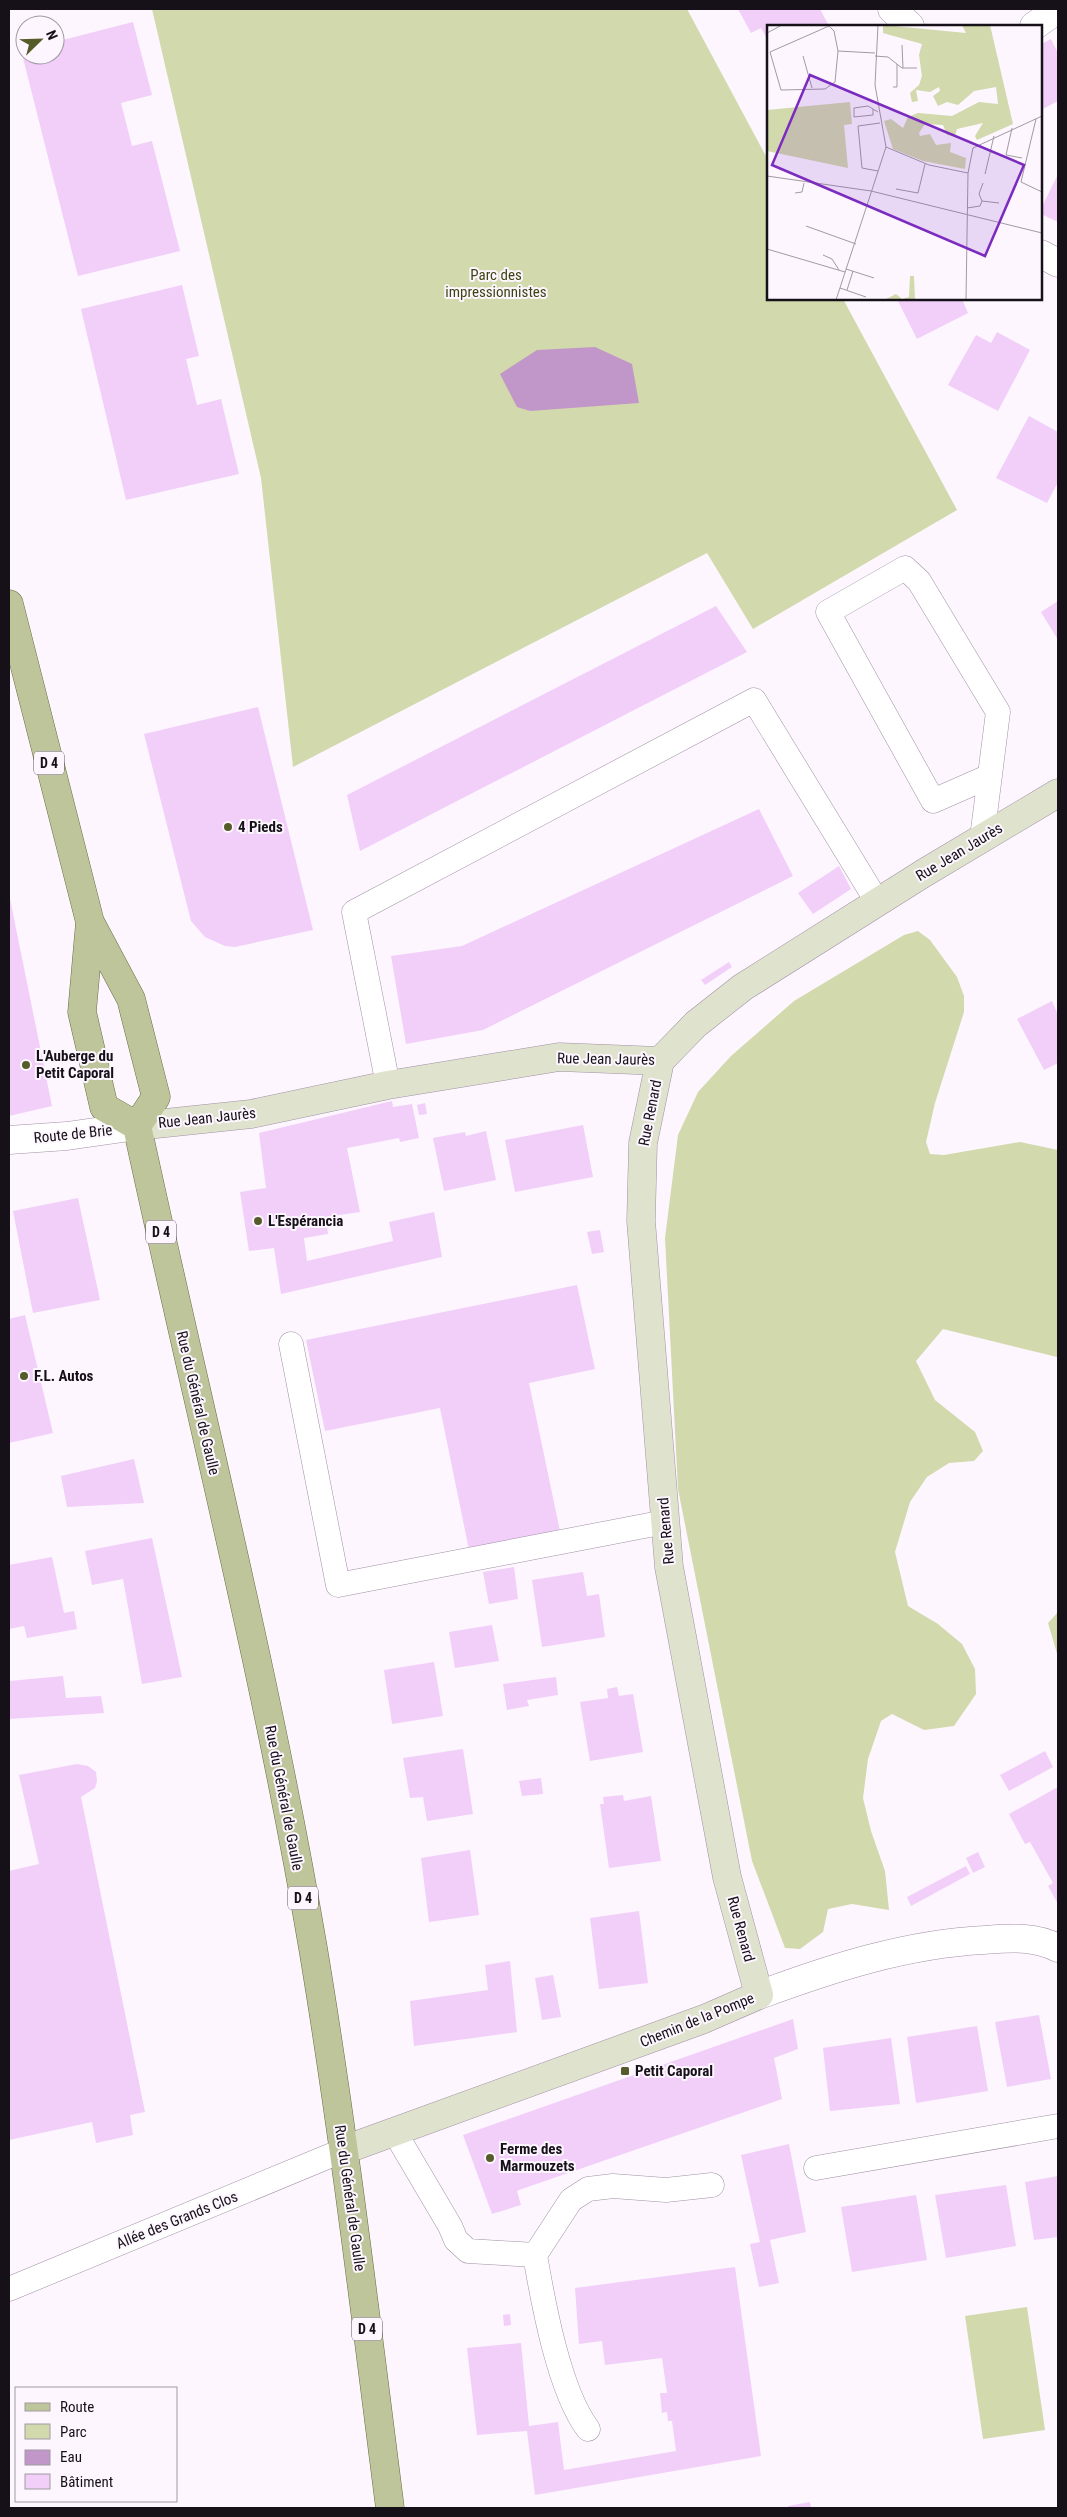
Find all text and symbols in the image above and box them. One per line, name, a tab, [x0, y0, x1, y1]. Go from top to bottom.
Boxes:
north arrow	[15, 15, 65, 65]
inset map	[767, 25, 1042, 300]
text: N	[43, 28, 61, 42]
park label: Parc des impressionnistes	[445, 266, 547, 301]
road number: D 4	[34, 751, 64, 774]
place label: 4 Pieds	[238, 818, 283, 836]
street label: Rue Jean Jaurès	[912, 819, 1006, 885]
marker: 4 Pieds	[222, 821, 234, 833]
place label: L'Auberge du Petit Caporal	[36, 1047, 114, 1082]
street label: Rue Jean Jaurès	[557, 1049, 655, 1069]
marker: L'Auberge du Petit Caporal	[20, 1059, 32, 1071]
street label: Rue Renard	[635, 1078, 665, 1148]
street label: Rue Jean Jaurès	[157, 1104, 257, 1132]
street label: Route de Brie	[33, 1121, 113, 1147]
place label: L'Espérancia	[268, 1212, 343, 1230]
marker: L'Espérancia	[252, 1215, 264, 1227]
road number: D 4	[146, 1220, 176, 1244]
street label: Rue du Général de Gaulle	[173, 1329, 223, 1477]
place label: F.L. Autos	[34, 1367, 94, 1385]
marker: F.L. Autos	[18, 1370, 30, 1382]
street label: Rue Renard	[654, 1497, 678, 1565]
street label: Rue du Général de Gaulle	[261, 1724, 307, 1872]
road number: D 4	[288, 1886, 318, 1910]
street label: Rue Renard	[724, 1894, 758, 1964]
street label: Chemin de la Pompe	[637, 1989, 757, 2051]
place label: Petit Caporal	[635, 2062, 713, 2080]
marker: Petit Caporal	[619, 2065, 631, 2077]
street label: Rue du Général de Gaulle	[331, 2124, 369, 2272]
place label: Ferme des Marmouzets	[500, 2140, 575, 2175]
marker: Ferme des Marmouzets	[484, 2152, 496, 2164]
street label: Allée des Grands Clos	[114, 2187, 241, 2253]
road number: D 4	[352, 2318, 382, 2340]
legend	[15, 2387, 178, 2502]
text: Route	[60, 2398, 94, 2416]
text: Parc	[60, 2423, 87, 2441]
text: Eau	[60, 2448, 82, 2466]
text: Bâtiment	[60, 2473, 113, 2491]

